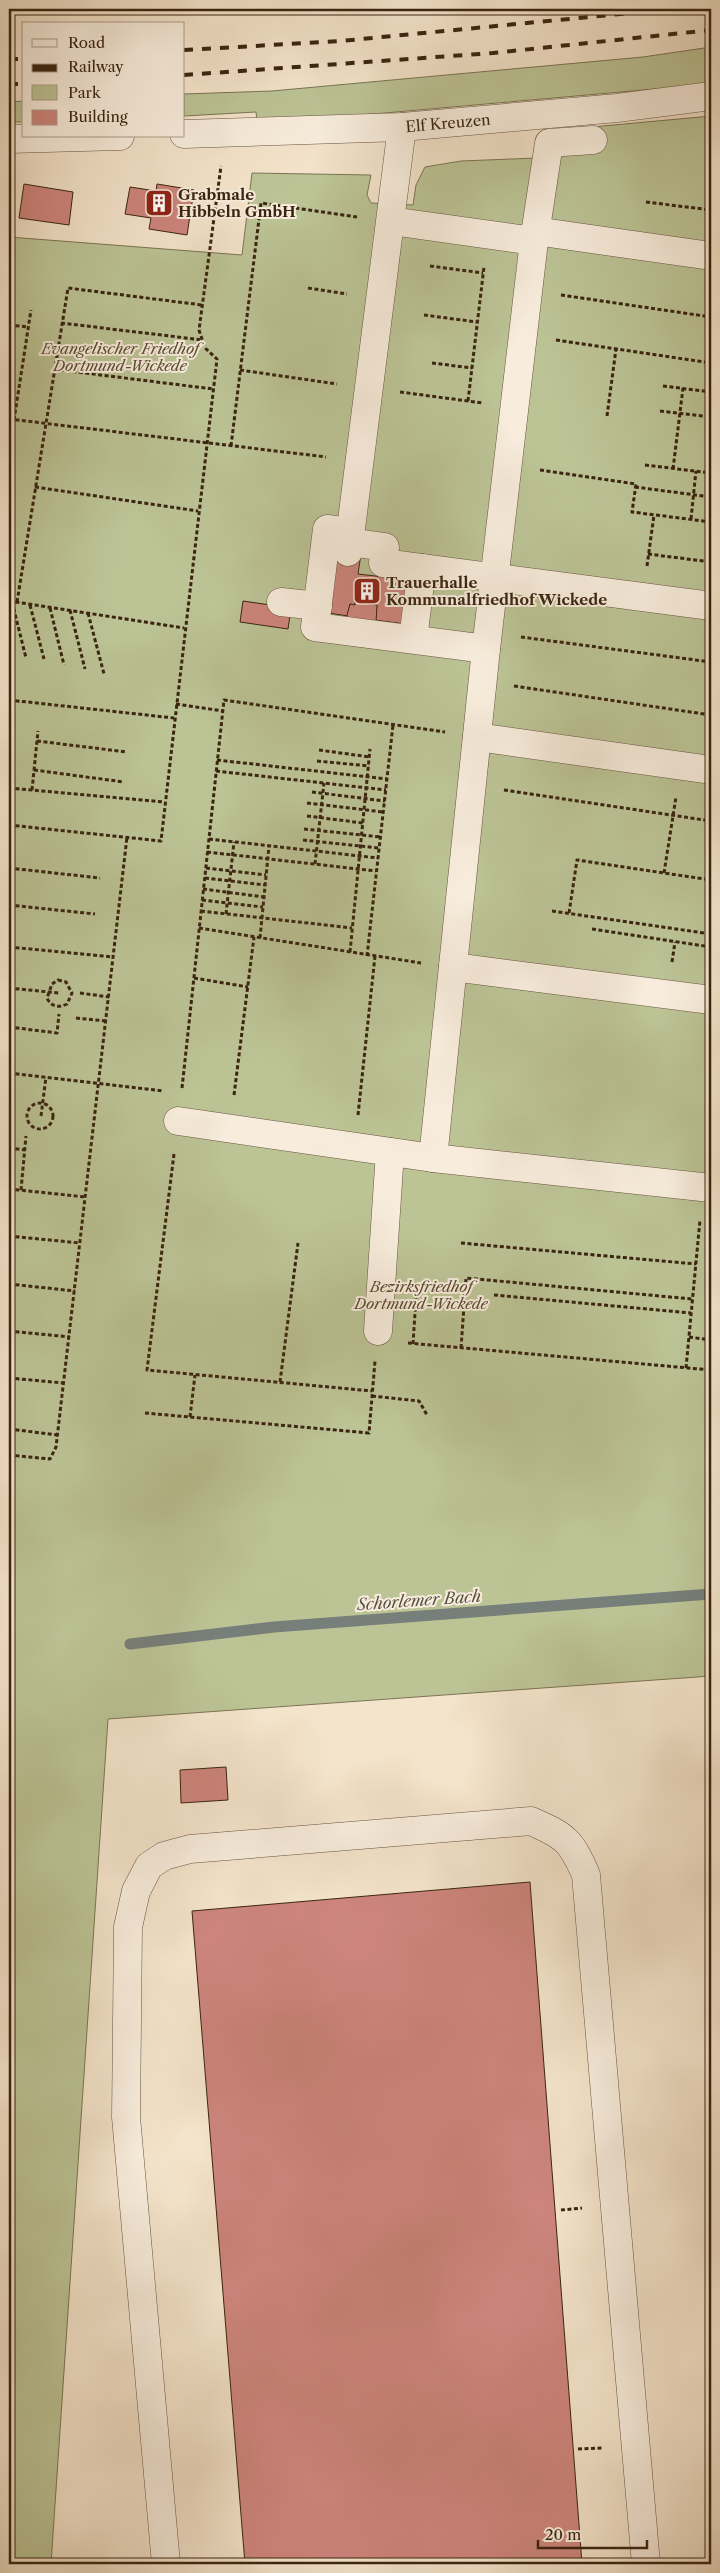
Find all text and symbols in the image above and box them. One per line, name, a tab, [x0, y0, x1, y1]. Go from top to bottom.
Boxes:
legend	[22, 22, 185, 138]
text: Road	[68, 33, 105, 52]
text: Railway	[68, 57, 124, 76]
text: Park	[68, 83, 102, 102]
text: Building	[68, 107, 128, 126]
street label: Elf Kreuzen	[405, 110, 492, 136]
place label: Grabmale Hibbeln GmbH	[178, 185, 296, 221]
building icon: Grabmale Hibbeln GmbH	[144, 188, 174, 218]
park label: Evangelischer Friedhof Dortmund-Wickede	[40, 339, 204, 375]
place label: Trauerhalle Kommunalfriedhof Wickede	[386, 573, 607, 609]
building icon: Trauerhalle Kommunalfriedhof Wickede	[352, 576, 382, 606]
park label: Bezirksfriedhof Dortmund-Wickede	[353, 1277, 488, 1313]
water label: Schorlemer Bach	[355, 1586, 482, 1614]
scale bar	[538, 2518, 646, 2550]
text: 20 m	[545, 2525, 581, 2544]

